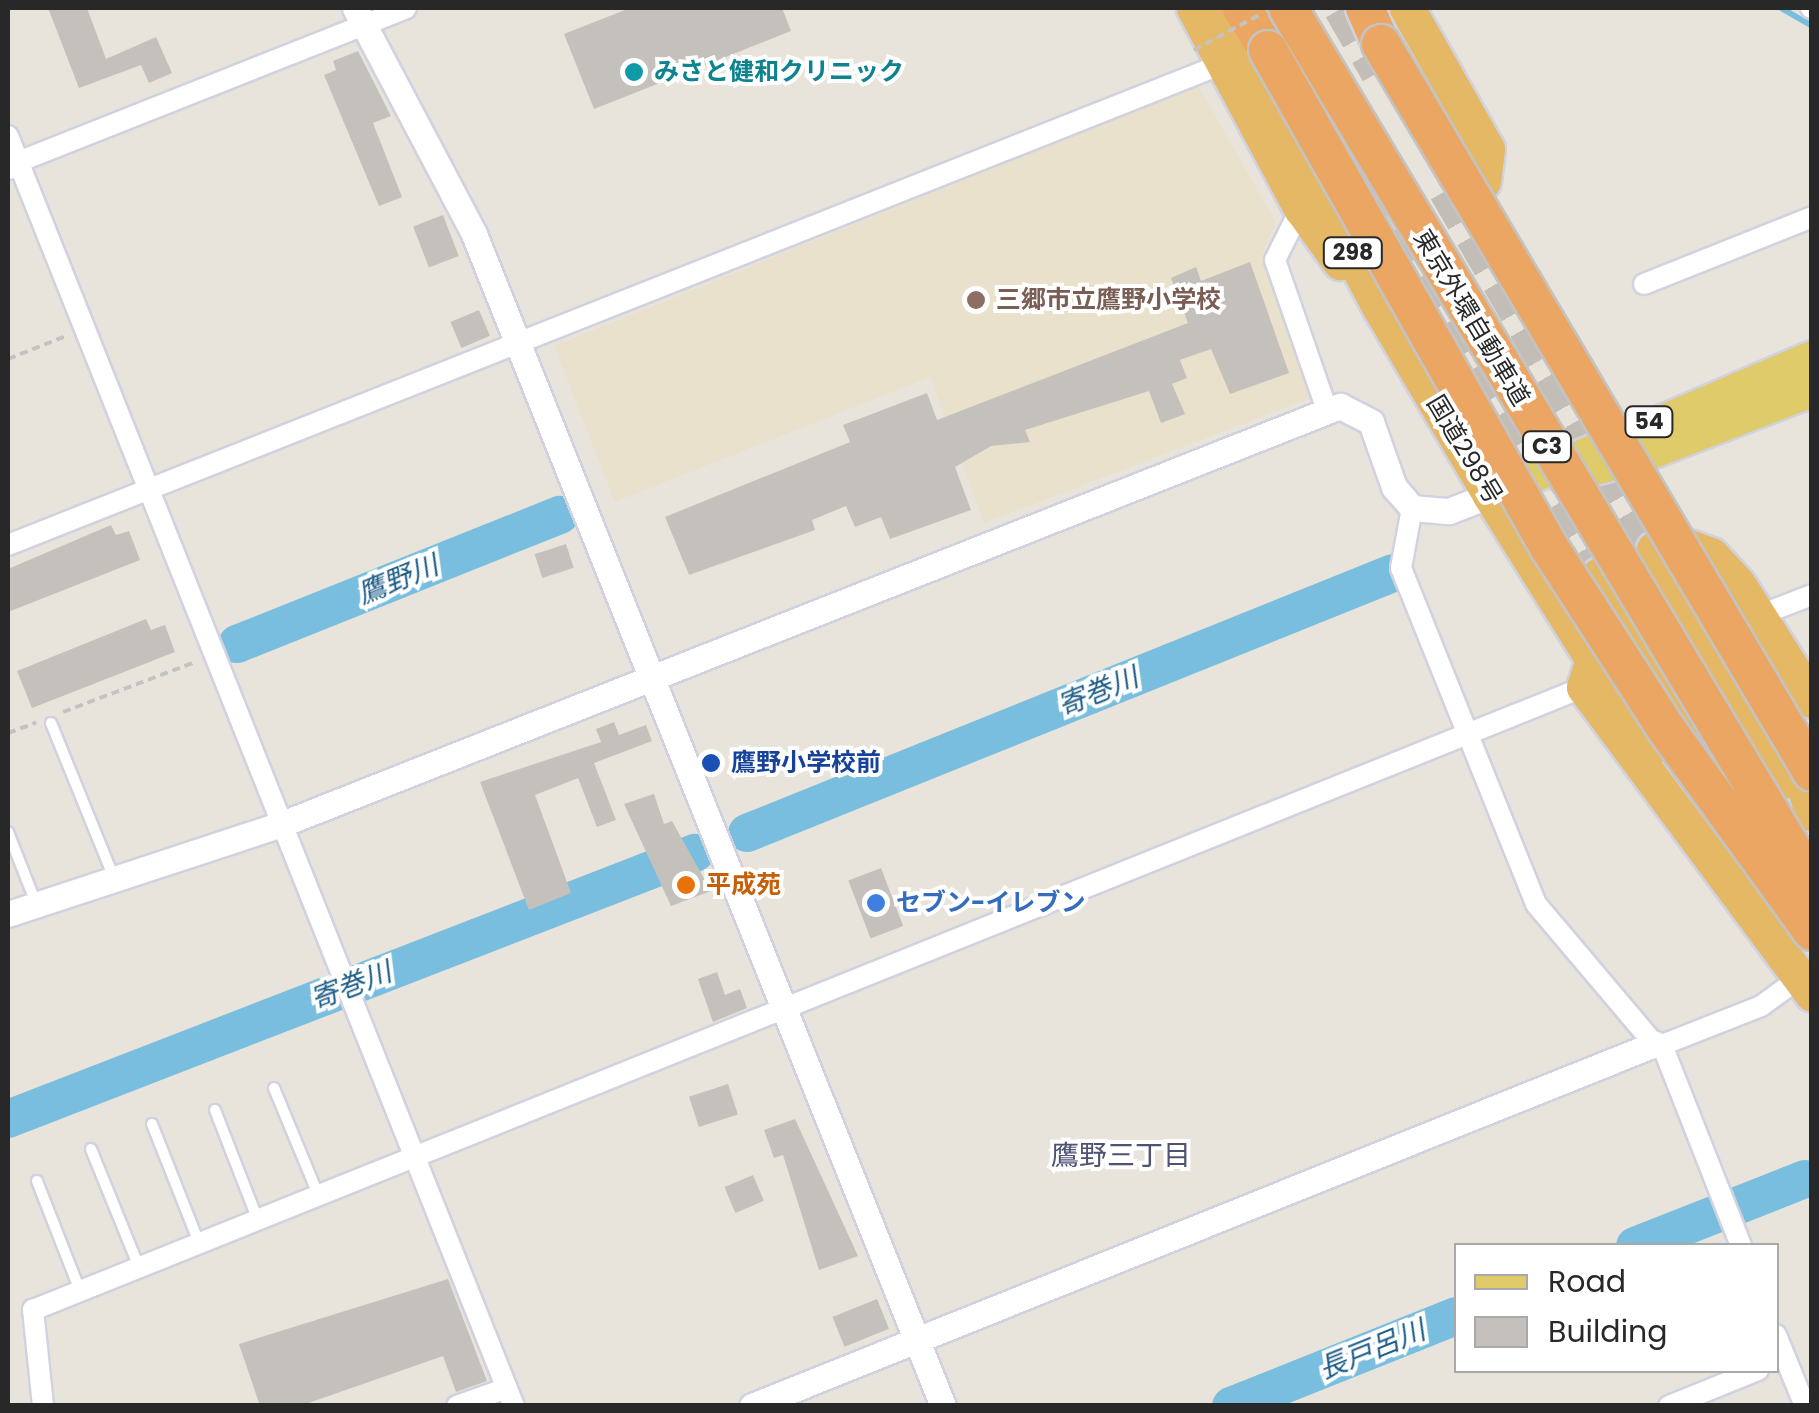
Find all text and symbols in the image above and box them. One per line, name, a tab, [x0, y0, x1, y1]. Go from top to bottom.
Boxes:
place label: みさと健和クリニック	[654, 57, 904, 87]
marker: みさと健和クリニック	[623, 61, 645, 83]
street label: 東京外環自動車道	[1407, 225, 1535, 411]
road number: 298	[1320, 236, 1386, 270]
place label: 三郷市立鷹野小学校	[996, 285, 1221, 315]
marker: 三郷市立鷹野小学校	[965, 289, 987, 311]
street label: 国道298号	[1420, 390, 1508, 510]
road number: 54	[1624, 405, 1674, 439]
road number: C3	[1520, 430, 1574, 464]
water label: 鷹野川	[353, 549, 443, 611]
water label: 寄巻川	[1053, 661, 1143, 723]
place label: 鷹野小学校前	[731, 748, 881, 778]
marker: 鷹野小学校前	[700, 752, 722, 774]
place label: 平成苑	[706, 870, 781, 900]
marker: 平成苑	[675, 874, 697, 896]
place label: セブン-イレブン	[896, 888, 1085, 918]
marker: セブン-イレブン	[865, 892, 887, 914]
water label: 寄巻川	[306, 955, 396, 1017]
district label: 鷹野三丁目	[1051, 1139, 1191, 1173]
legend	[1454, 1243, 1779, 1373]
text: Road	[1548, 1260, 1626, 1303]
text: Building	[1548, 1310, 1668, 1353]
water label: 長戸呂川	[1314, 1313, 1430, 1387]

